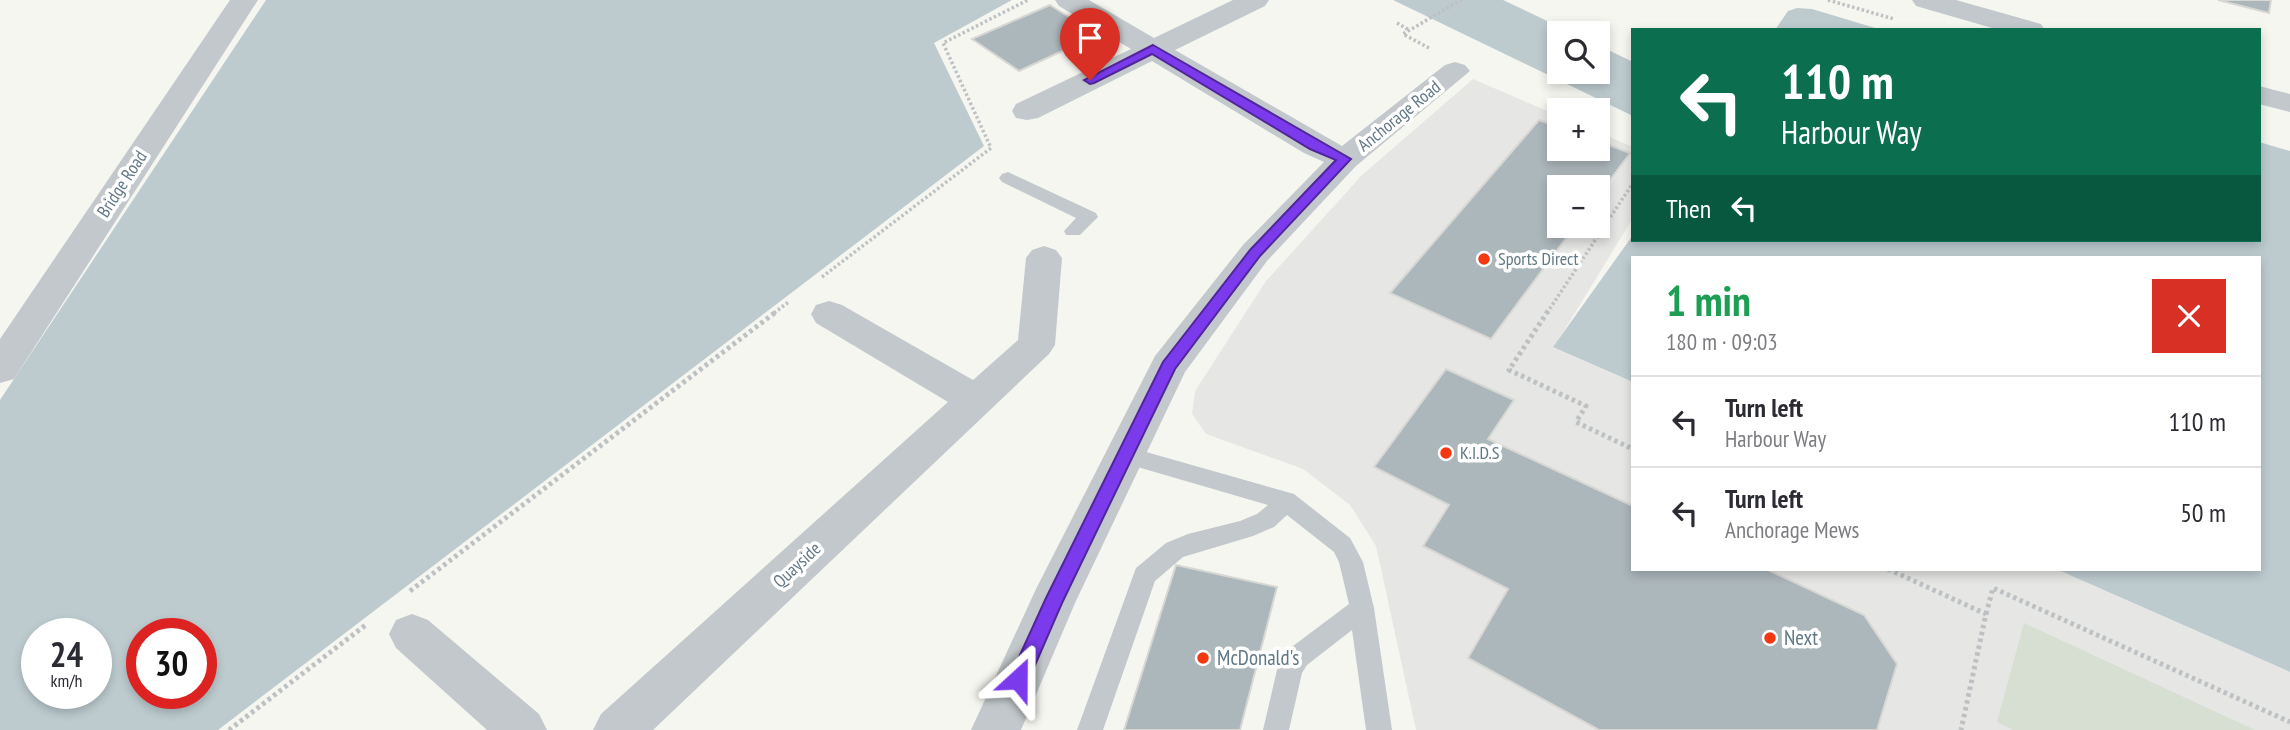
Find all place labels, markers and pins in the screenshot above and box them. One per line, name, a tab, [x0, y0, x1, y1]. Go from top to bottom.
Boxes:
pin	[1060, 8, 1120, 80]
place label: Sports Direct	[1498, 247, 1579, 270]
marker: Sports Direct	[1476, 251, 1492, 267]
place label: K.I.D.S	[1460, 441, 1500, 464]
marker: K.I.D.S	[1438, 445, 1454, 461]
place label: Next	[1784, 624, 1818, 651]
marker: Next	[1762, 630, 1778, 646]
place label: McDonald's	[1217, 644, 1299, 671]
marker: McDonald's	[1195, 650, 1211, 666]

